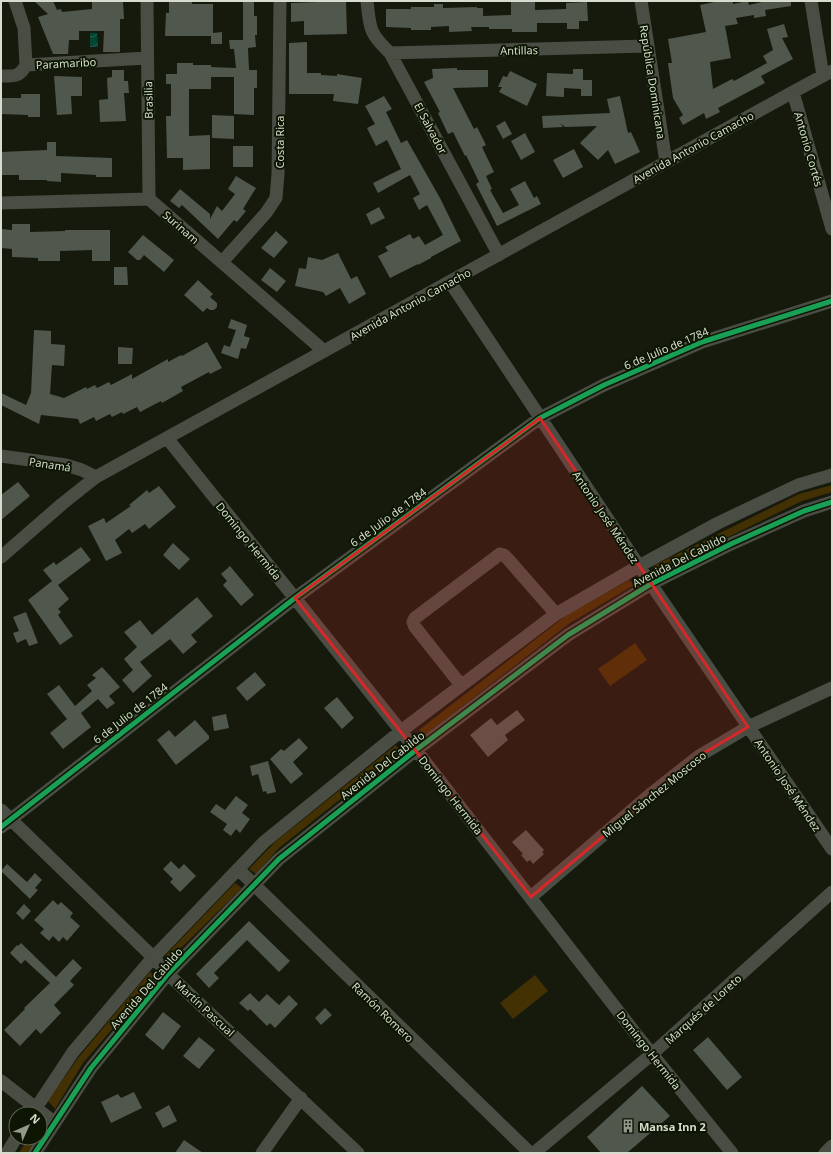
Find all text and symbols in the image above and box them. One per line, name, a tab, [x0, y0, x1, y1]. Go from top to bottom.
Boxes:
street label: República Dominicana	[637, 24, 669, 140]
street label: Antillas	[500, 42, 538, 58]
street label: Paramaribo	[35, 54, 97, 72]
street label: Brasilia	[140, 81, 156, 119]
street label: El Salvador	[411, 99, 451, 157]
street label: Avenida Antonio Camacho	[630, 107, 756, 187]
street label: Antonio Cortés	[791, 110, 827, 188]
street label: Costa Rica	[272, 115, 287, 169]
street label: Surinam	[160, 207, 202, 247]
street label: Avenida Antonio Camacho	[347, 264, 473, 344]
street label: 6 de Julio de 1784	[621, 323, 711, 373]
street label: Panamá	[28, 453, 72, 475]
street label: Antonio José Méndez	[569, 468, 643, 566]
street label: 6 de Julio de 1784	[347, 484, 430, 550]
street label: Domingo Hermida	[213, 499, 285, 583]
street label: Avenida Del Cabildo	[630, 530, 729, 590]
street label: 6 de Julio de 1784	[90, 679, 171, 747]
street label: Avenida Del Cabildo	[337, 727, 428, 803]
street label: Antonio José Méndez	[751, 736, 825, 834]
street label: Miguel Sánchez Moscoso	[599, 747, 709, 840]
street label: Domingo Hermida	[416, 753, 486, 837]
street label: Avenida Del Cabildo	[106, 944, 186, 1032]
street label: Marqués de Loreto	[662, 970, 745, 1047]
street label: Martín Pascual	[172, 976, 238, 1040]
street label: Ramón Romero	[349, 979, 417, 1046]
street label: Domingo Hermida	[614, 1008, 684, 1092]
north arrow	[8, 1106, 48, 1146]
text: N	[27, 1110, 44, 1127]
building icon: Mansa Inn 2	[620, 1118, 636, 1134]
place label: Mansa Inn 2	[639, 1119, 706, 1134]

